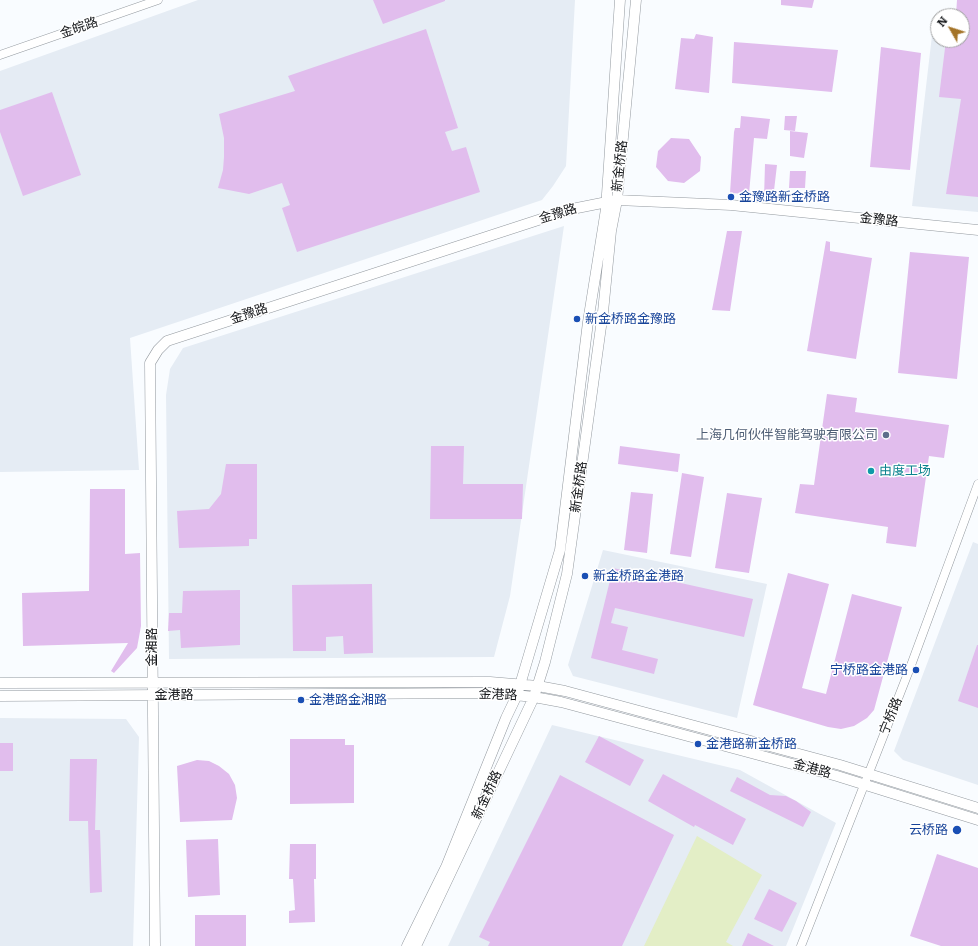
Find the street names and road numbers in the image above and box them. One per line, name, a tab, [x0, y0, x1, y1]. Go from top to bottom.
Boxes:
street label: 金皖路	[58, 14, 100, 42]
street label: 新金桥路	[610, 139, 630, 193]
street label: 金豫路	[537, 201, 579, 227]
street label: 金豫路	[859, 210, 899, 230]
street label: 金豫路	[228, 301, 270, 327]
street label: 新金桥路	[568, 460, 590, 514]
street label: 金湘路	[144, 628, 160, 666]
street label: 金港路	[155, 687, 193, 703]
street label: 金港路	[478, 687, 518, 703]
street label: 宁桥路	[876, 695, 906, 737]
street label: 金港路	[791, 756, 833, 782]
street label: 新金桥路	[469, 768, 505, 822]

